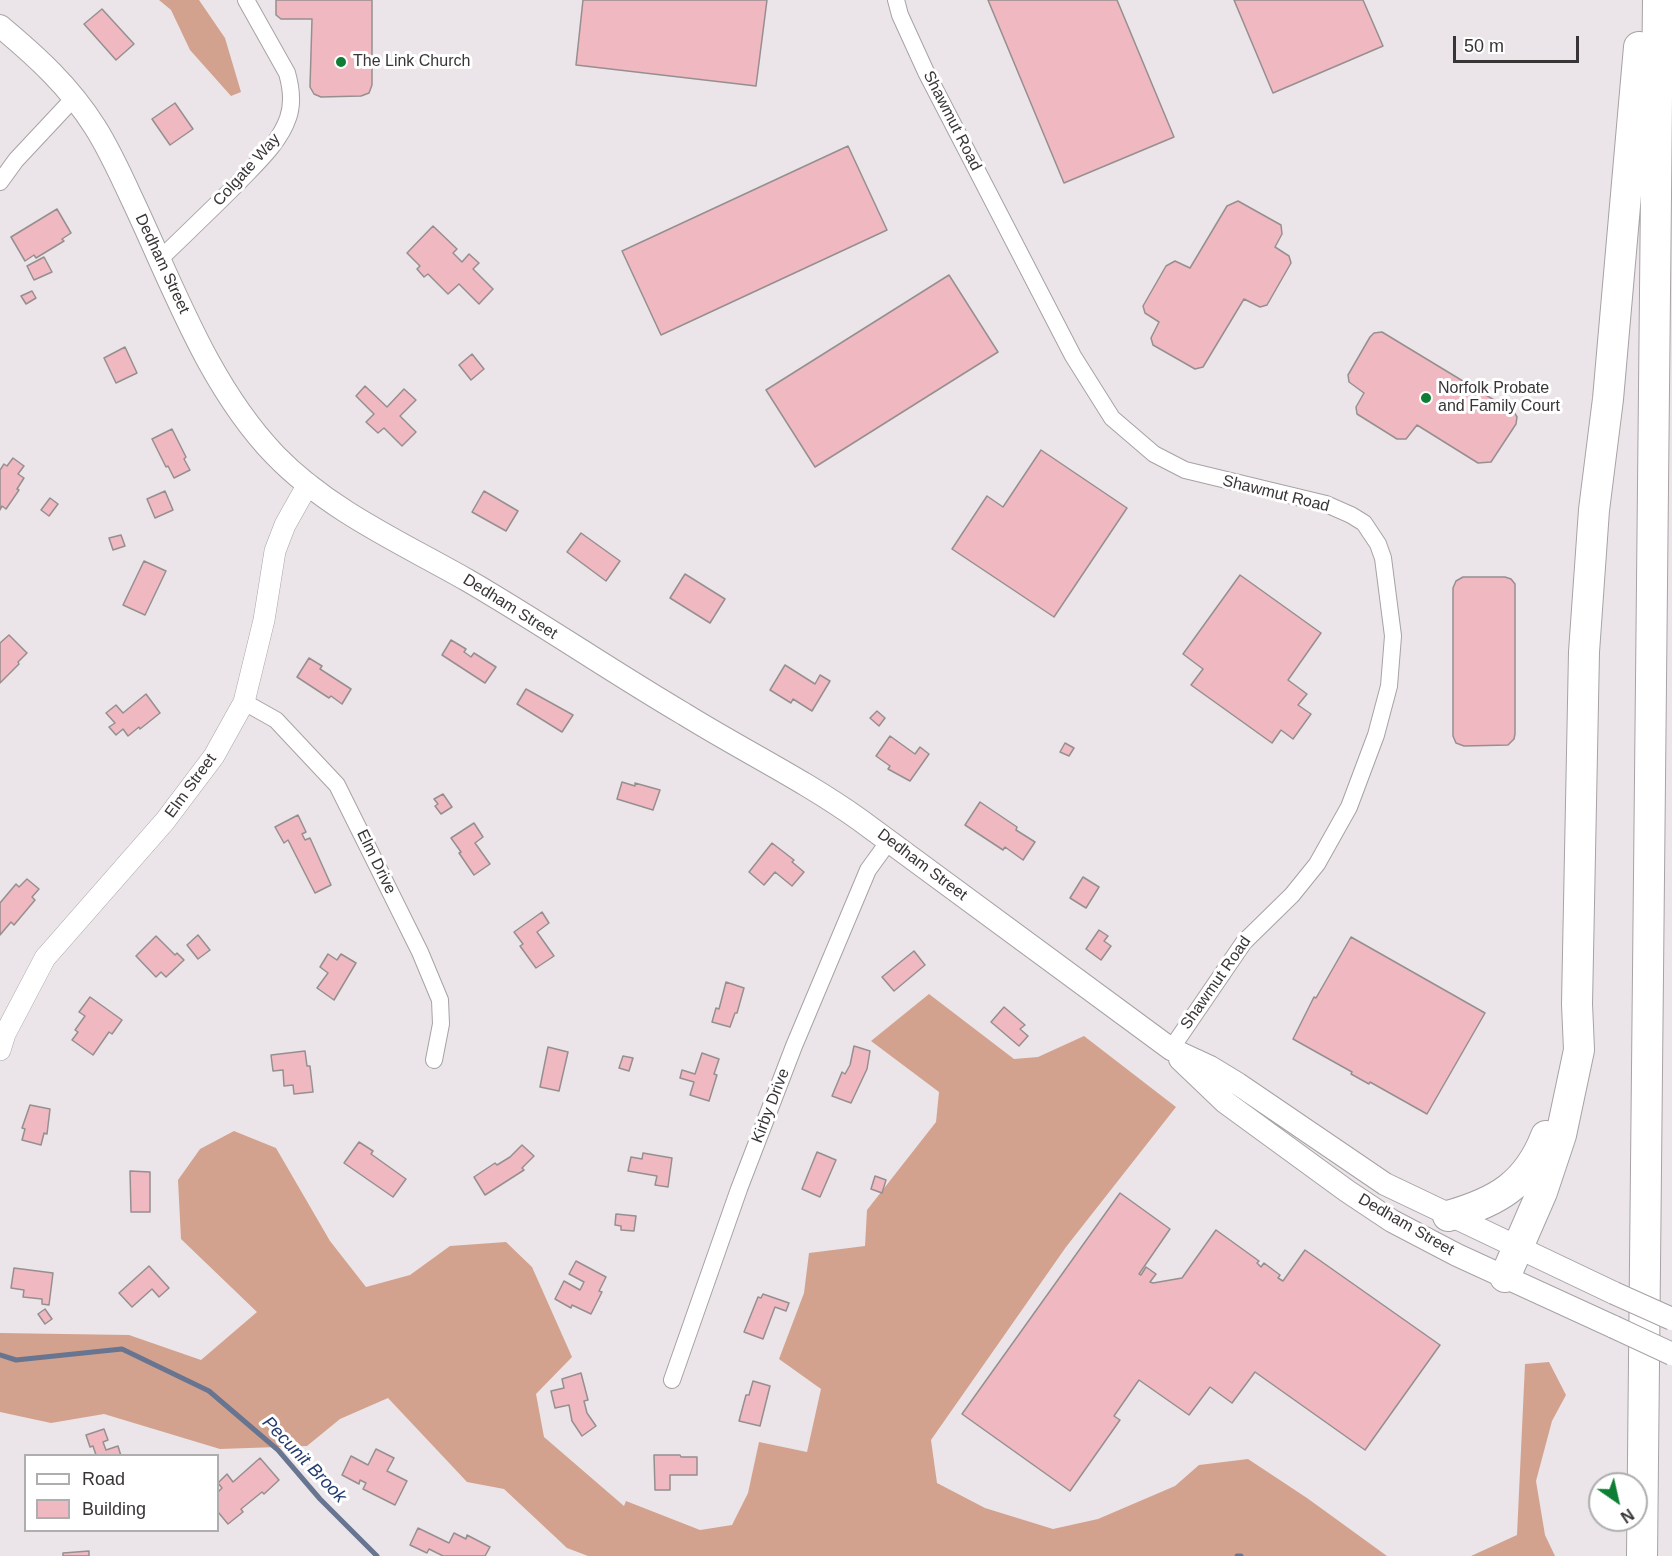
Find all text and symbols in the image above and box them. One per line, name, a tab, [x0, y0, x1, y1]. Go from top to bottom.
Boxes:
scale bar	[1456, 24, 1582, 62]
text: 50 m	[1464, 36, 1504, 56]
place label: The Link Church	[353, 52, 470, 72]
marker: The Link Church	[334, 55, 348, 69]
street label: Shawmut Road	[919, 68, 985, 174]
street label: Colgate Way	[209, 130, 285, 210]
street label: Dedham Street	[131, 211, 193, 317]
place label: Norfolk Probate and Family Court	[1438, 379, 1560, 417]
marker: Norfolk Probate and Family Court	[1419, 391, 1433, 405]
street label: Shawmut Road	[1221, 471, 1331, 517]
street label: Dedham Street	[459, 570, 561, 644]
street label: Elm Street	[161, 750, 221, 822]
street label: Dedham Street	[873, 825, 971, 905]
street label: Elm Drive	[352, 827, 400, 897]
street label: Shawmut Road	[1177, 933, 1255, 1033]
street label: Kirby Drive	[748, 1066, 794, 1146]
street label: Dedham Street	[1355, 1190, 1457, 1260]
water label: Pecunit Brook	[257, 1412, 351, 1508]
legend	[24, 1454, 219, 1532]
text: Road	[82, 1469, 125, 1489]
north arrow	[1588, 1472, 1648, 1532]
text: Building	[82, 1499, 146, 1519]
text: N	[1618, 1505, 1637, 1526]

